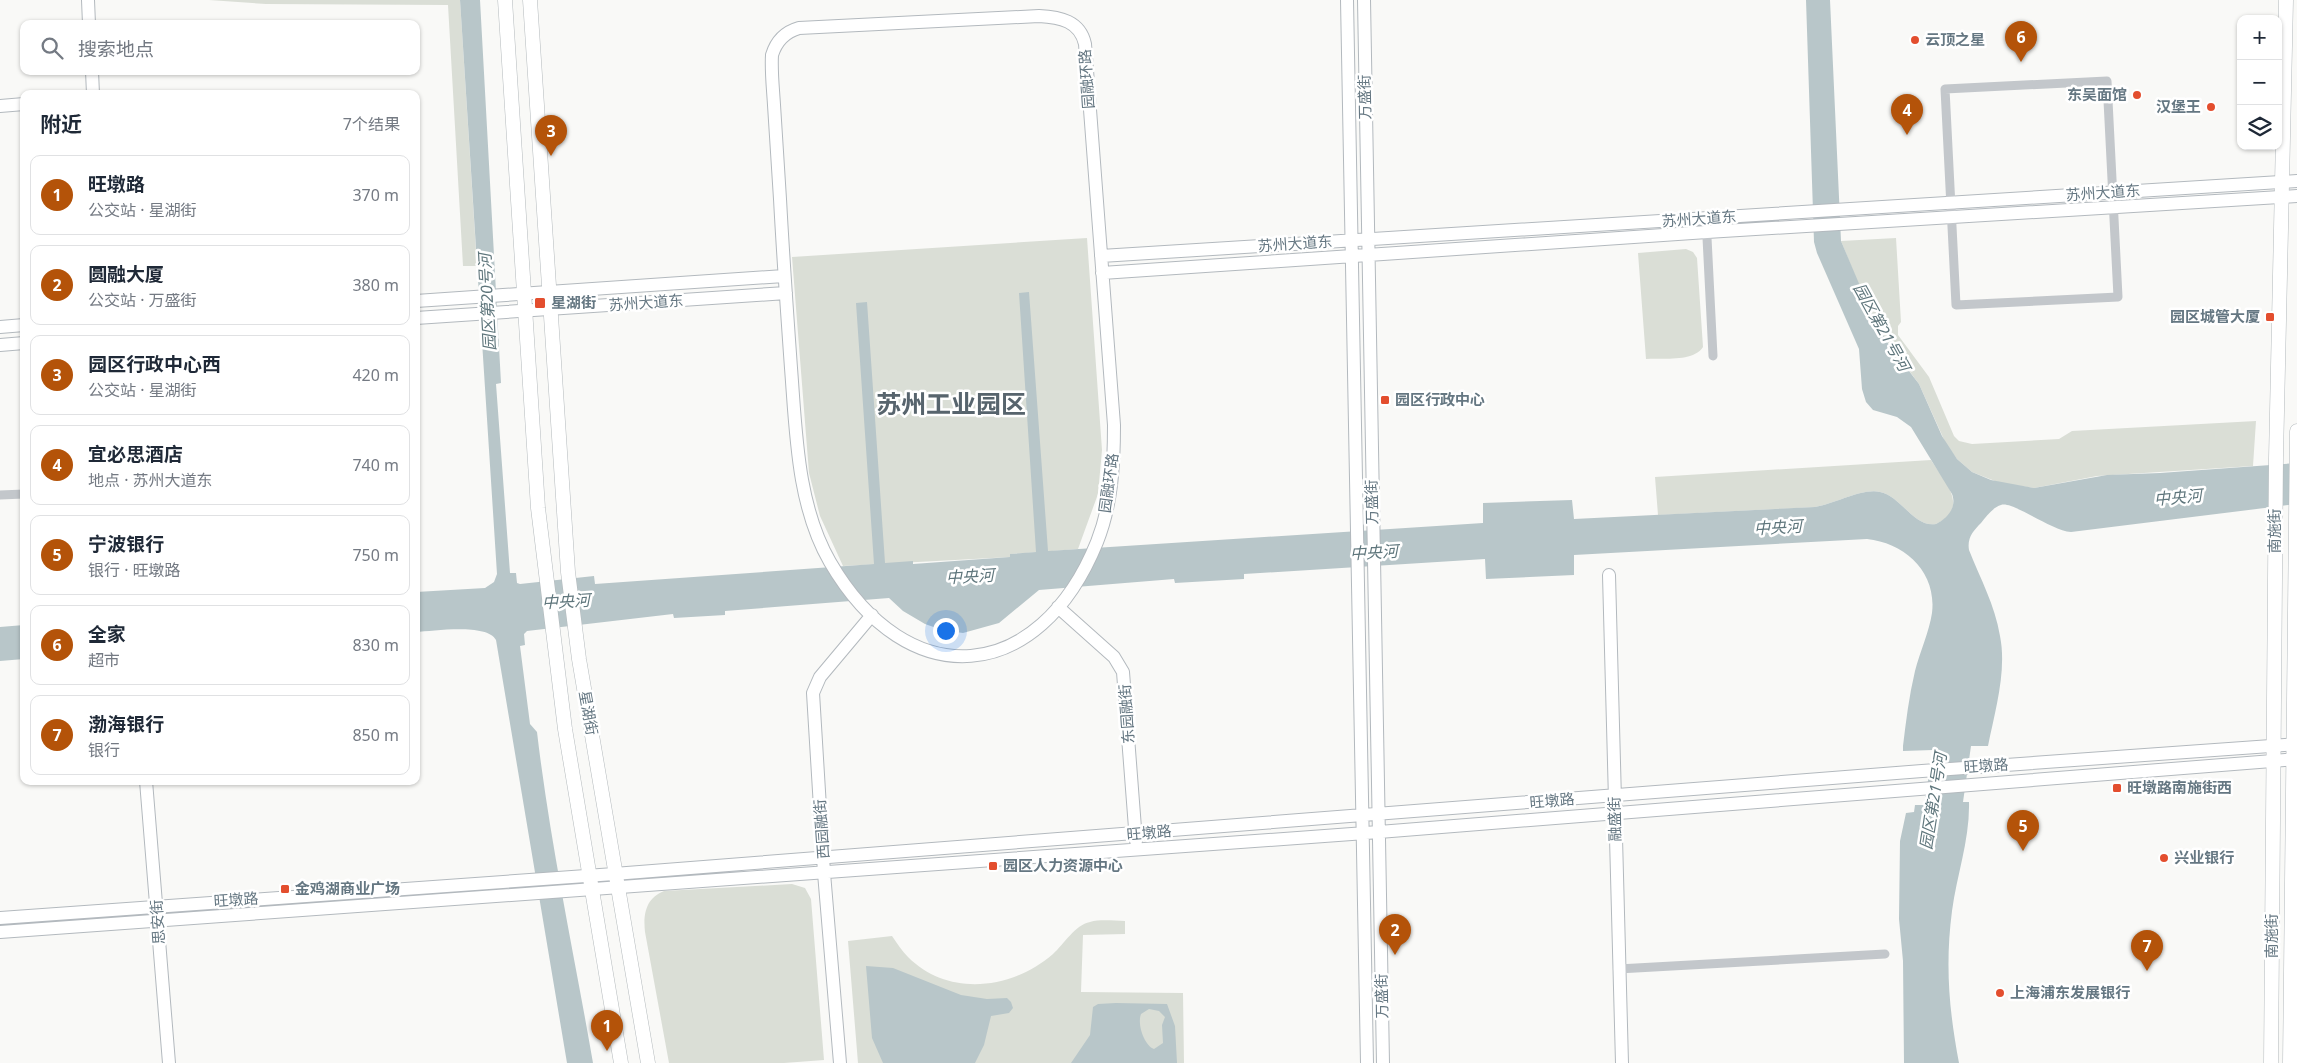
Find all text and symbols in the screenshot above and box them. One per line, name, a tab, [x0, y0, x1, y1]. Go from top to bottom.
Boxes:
map controls	[2237, 15, 2282, 150]
button: +	[2237, 15, 2282, 60]
search box	[20, 20, 420, 75]
pin: 6	[2005, 21, 2037, 62]
place label: 云顶之星	[1925, 29, 1985, 49]
icon: search	[38, 34, 66, 62]
marker: 云顶之星	[1909, 34, 1921, 46]
text: 搜索地点	[78, 36, 154, 62]
street label: 园融环路	[1074, 48, 1098, 110]
button: −	[2237, 60, 2282, 105]
street label: 万盛街	[1354, 74, 1374, 120]
place label: 东吴面馆	[2067, 84, 2127, 104]
marker: 东吴面馆	[2131, 89, 2143, 101]
pin: 4	[1891, 94, 1923, 135]
place label: 汉堡王	[2156, 96, 2201, 116]
marker: 汉堡王	[2205, 101, 2217, 113]
button: layers	[2237, 105, 2282, 150]
text: 附近	[40, 110, 82, 138]
text: 7个结果	[343, 113, 400, 135]
pin: 3	[535, 115, 567, 156]
text: 旺墩路	[88, 171, 145, 197]
street label: 苏州大道东	[2065, 179, 2141, 205]
text: 1	[52, 184, 62, 206]
text: 370 m	[352, 184, 399, 206]
text: 公交站 · 星湖街	[88, 199, 197, 221]
street label: 苏州大道东	[1661, 205, 1737, 231]
street label: 苏州大道东	[1257, 230, 1333, 256]
water label: 园区第20号河	[473, 250, 501, 351]
text: 圆融大厦	[88, 261, 164, 287]
text: 2	[52, 274, 62, 296]
text: 380 m	[352, 274, 399, 296]
water label: 园区第21号河	[1849, 279, 1917, 378]
text: 公交站 · 万盛街	[88, 289, 197, 311]
street label: 苏州大道东	[608, 289, 684, 315]
place label: 星湖街	[551, 292, 596, 312]
marker: 星湖街	[533, 296, 547, 310]
place label: 园区城管大厦	[2170, 306, 2260, 326]
marker: 园区城管大厦	[2264, 311, 2276, 323]
text: 园区行政中心西	[88, 351, 221, 377]
text: 3	[52, 364, 62, 386]
text: 420 m	[352, 364, 399, 386]
text: 公交站 · 星湖街	[88, 379, 197, 401]
district label: 苏州工业园区	[876, 386, 1026, 420]
place label: 园区行政中心	[1395, 389, 1485, 409]
marker: 园区行政中心	[1379, 394, 1391, 406]
text: 宜必思酒店	[88, 441, 183, 467]
street label: 园融环路	[1094, 452, 1122, 514]
text: 4	[52, 454, 62, 476]
text: 740 m	[352, 454, 399, 476]
text: 地点 · 苏州大道东	[88, 469, 213, 491]
street label: 万盛街	[1361, 479, 1381, 525]
water label: 中央河	[2153, 484, 2206, 510]
street label: 南施街	[2264, 508, 2284, 554]
water label: 中央河	[1753, 515, 1806, 539]
text: 宁波银行	[88, 531, 164, 557]
water label: 中央河	[1349, 540, 1402, 564]
text: 5	[52, 544, 62, 566]
text: 750 m	[352, 544, 399, 566]
text: 银行 · 旺墩路	[88, 559, 181, 581]
water label: 中央河	[945, 564, 998, 588]
water label: 中央河	[541, 589, 594, 613]
your location	[933, 618, 959, 644]
text: 全家	[88, 621, 126, 647]
text: 6	[52, 634, 62, 656]
text: 830 m	[352, 634, 399, 656]
text: 超市	[88, 649, 120, 671]
street label: 东园融街	[1114, 683, 1138, 745]
street label: 星湖街	[575, 689, 603, 737]
text: 渤海银行	[88, 711, 164, 737]
text: 7	[52, 724, 62, 746]
text: 850 m	[352, 724, 399, 746]
text: 银行	[88, 739, 120, 761]
water label: 园区第21号河	[1914, 748, 1952, 851]
street label: 旺墩路	[1963, 753, 2009, 777]
place label: 旺墩路南施街西	[2127, 777, 2232, 797]
marker: 旺墩路南施街西	[2111, 782, 2123, 794]
street label: 旺墩路	[1529, 788, 1575, 812]
street label: 融盛街	[1604, 796, 1624, 842]
street label: 西园融街	[809, 798, 833, 860]
pin: 5	[2007, 810, 2039, 851]
street label: 旺墩路	[1126, 820, 1172, 844]
place label: 兴业银行	[2174, 847, 2234, 867]
marker: 兴业银行	[2158, 852, 2170, 864]
place label: 园区人力资源中心	[1003, 855, 1123, 875]
marker: 园区人力资源中心	[987, 860, 999, 872]
place label: 金鸡湖商业广场	[295, 878, 400, 898]
marker: 金鸡湖商业广场	[279, 883, 291, 895]
street label: 旺墩路	[213, 887, 259, 911]
street label: 思安街	[145, 899, 169, 945]
street label: 南施街	[2261, 913, 2281, 959]
pin: 2	[1379, 914, 1411, 955]
pin: 7	[2131, 930, 2163, 971]
street label: 万盛街	[1371, 973, 1391, 1019]
place label: 上海浦东发展银行	[2010, 982, 2130, 1002]
marker: 上海浦东发展银行	[1994, 987, 2006, 999]
pin: 1	[591, 1010, 623, 1051]

